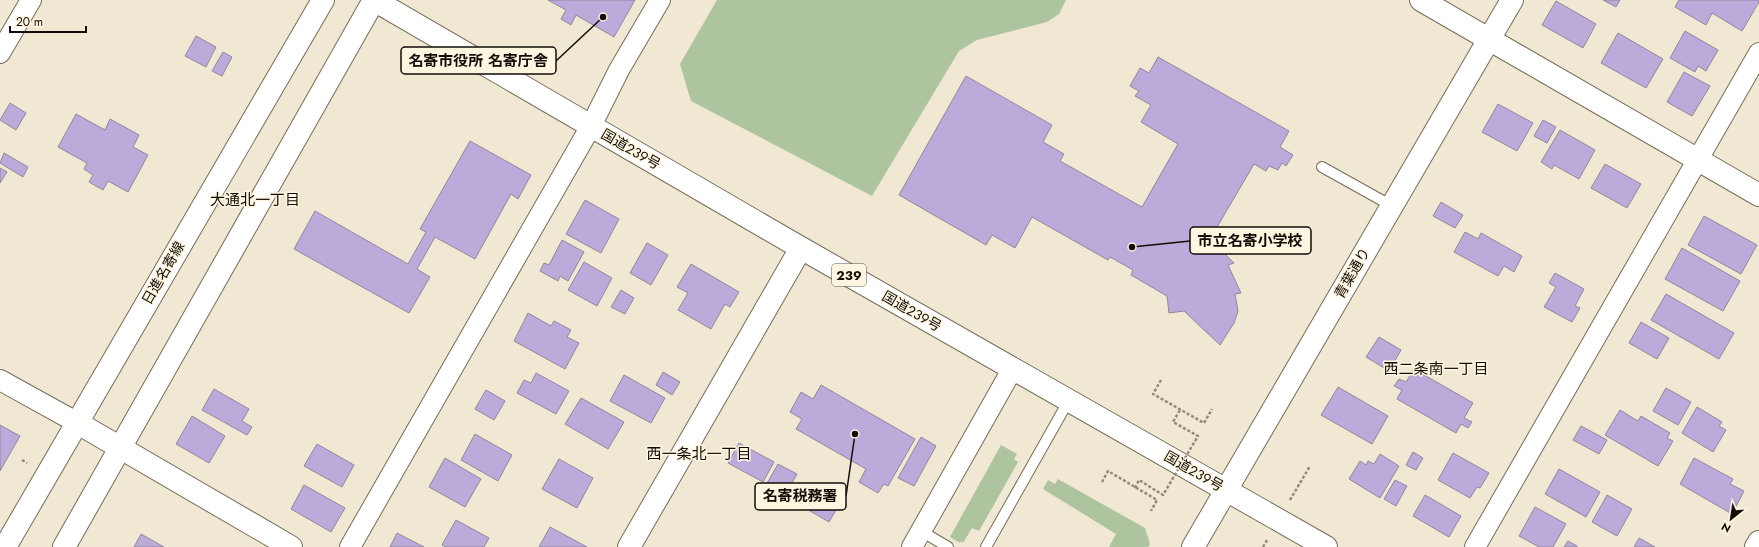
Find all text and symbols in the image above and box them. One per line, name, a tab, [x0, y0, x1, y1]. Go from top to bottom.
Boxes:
scale bar	[10, 8, 86, 34]
text: 20 m	[16, 13, 43, 31]
callout: 名寄市役所 名寄庁舎	[401, 47, 556, 74]
text: 名寄市役所 名寄庁舎	[408, 50, 549, 72]
street label: 国道239号	[598, 124, 664, 174]
district label: 大通北一丁目	[210, 189, 300, 211]
callout: 市立名寄小学校	[1190, 227, 1311, 254]
text: 市立名寄小学校	[1197, 230, 1303, 252]
street label: 日進名寄線	[137, 238, 189, 308]
street label: 青葉通り	[1329, 244, 1375, 302]
road number: 239	[832, 264, 866, 286]
street label: 国道239号	[879, 286, 945, 336]
district label: 西二条南一丁目	[1383, 358, 1489, 380]
district label: 西一条北一丁目	[646, 443, 752, 465]
street label: 国道239号	[1161, 446, 1227, 496]
callout: 名寄税務署	[755, 483, 846, 510]
text: 名寄税務署	[762, 485, 838, 507]
north arrow	[1711, 499, 1751, 539]
text: N	[1718, 519, 1734, 537]

